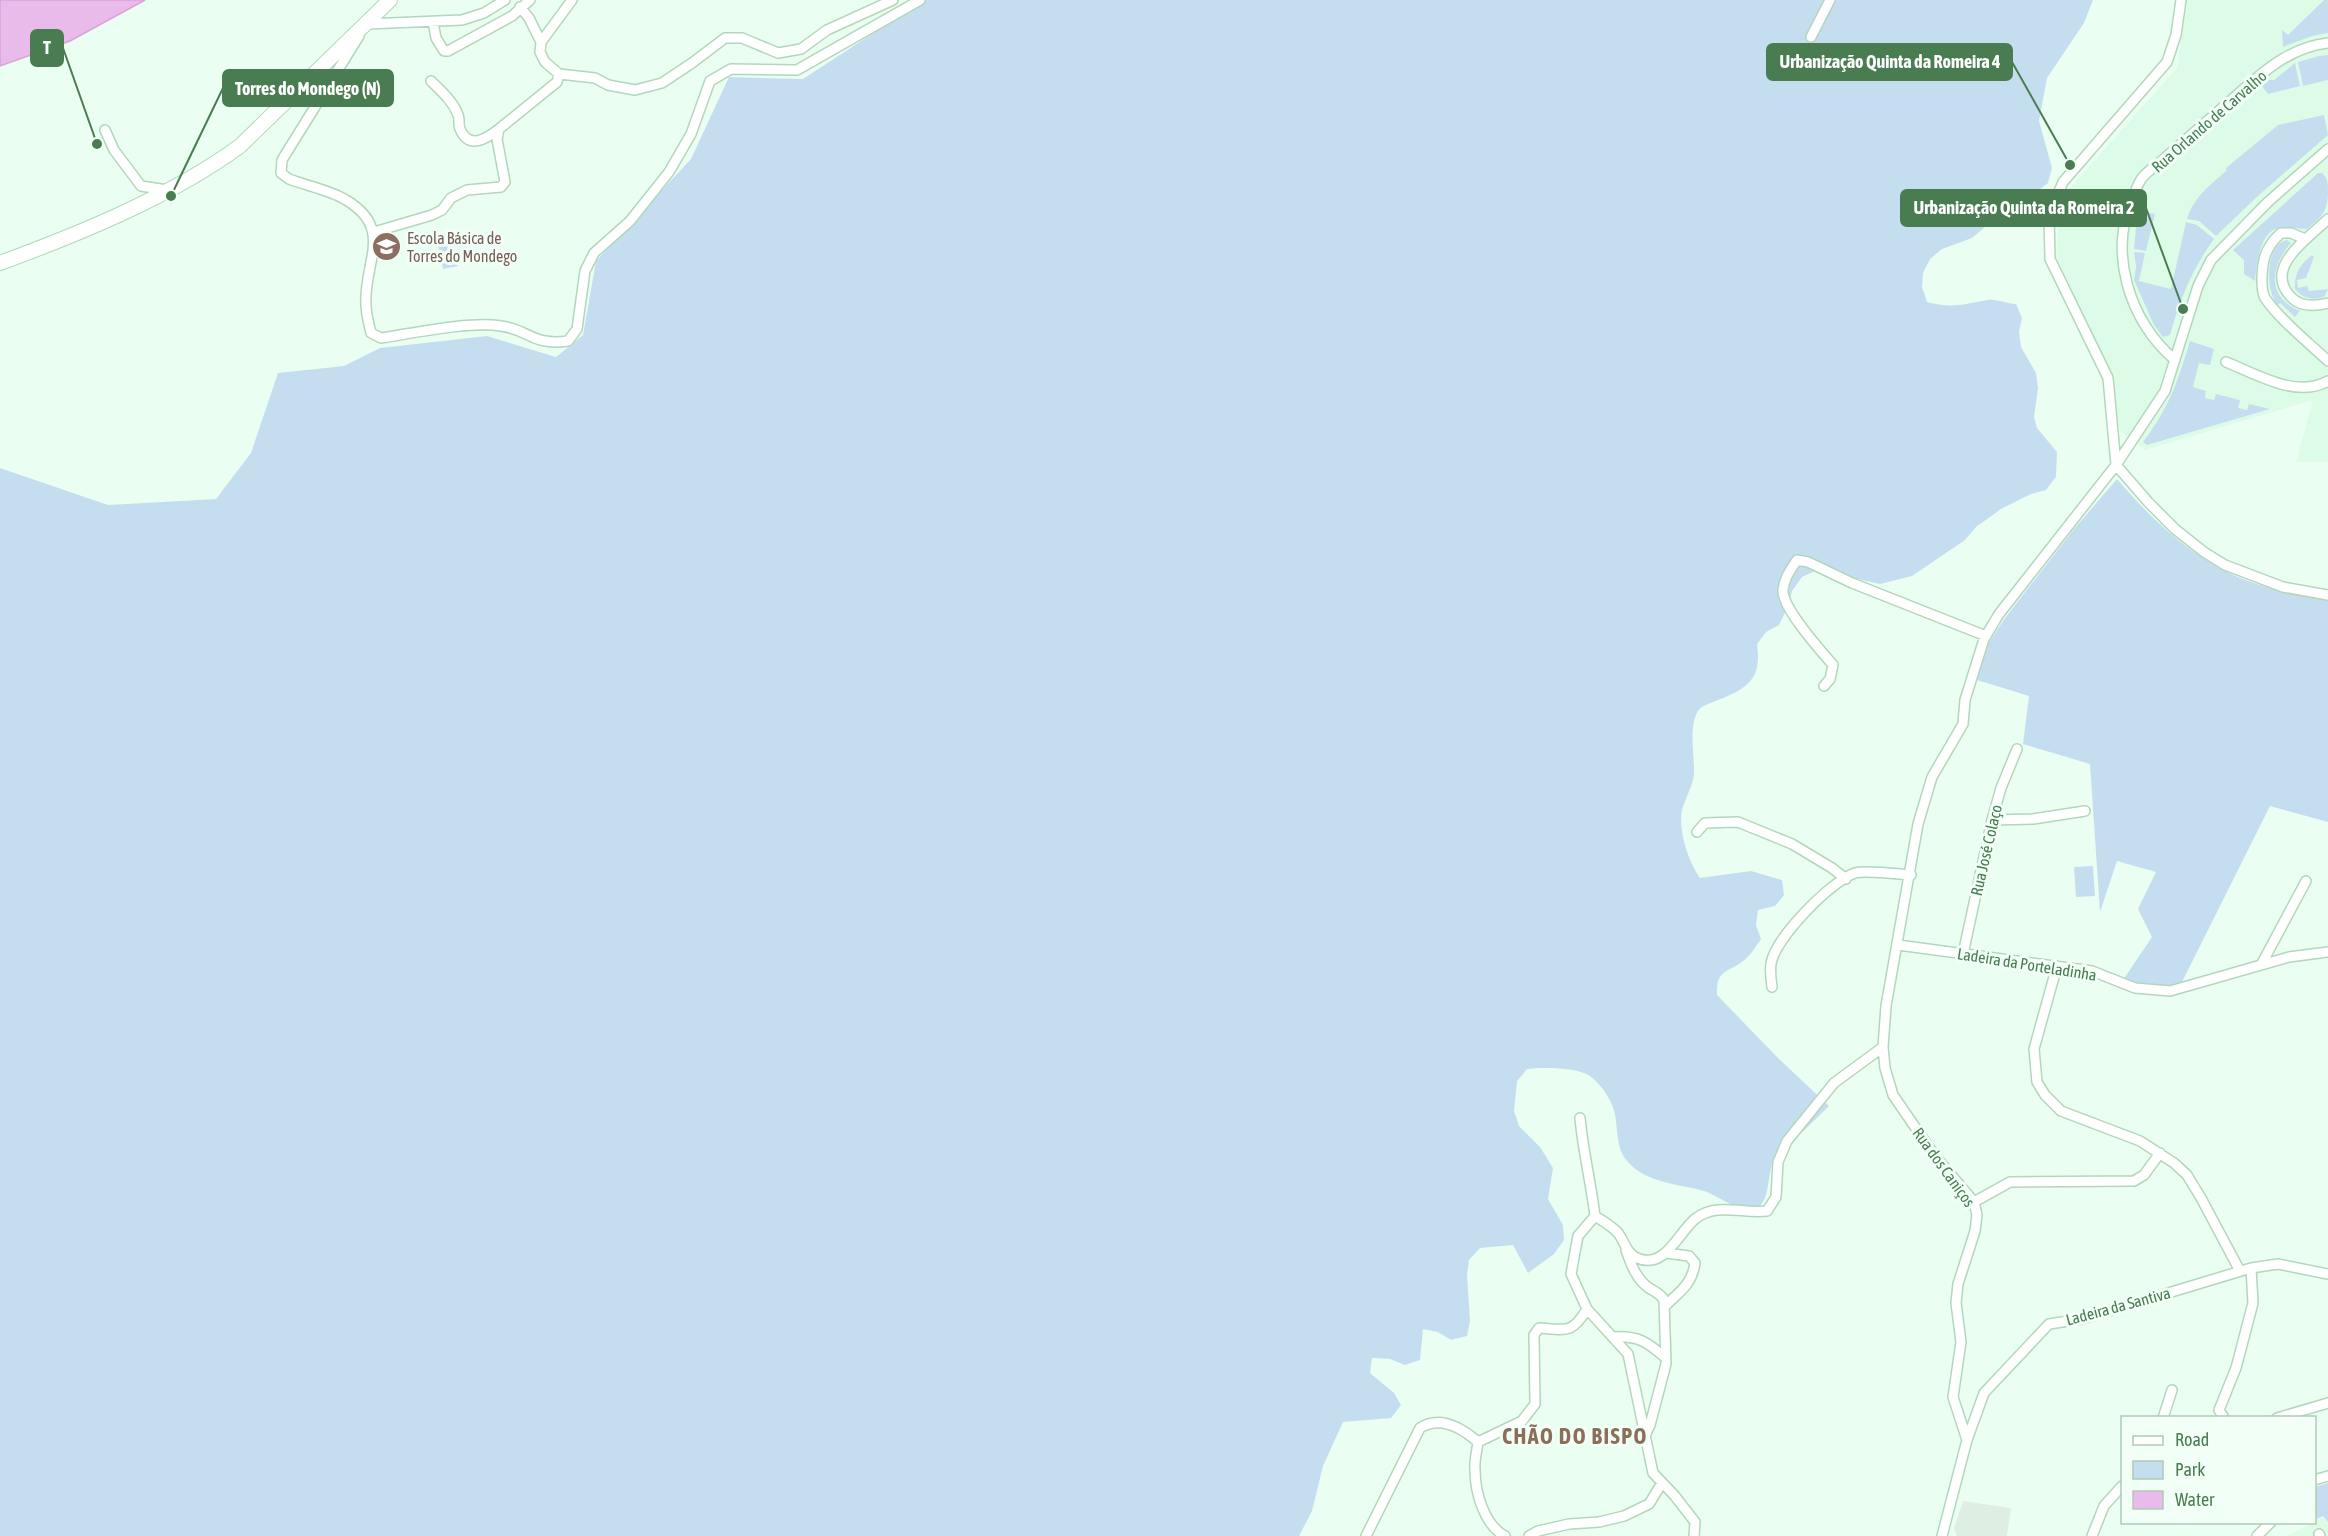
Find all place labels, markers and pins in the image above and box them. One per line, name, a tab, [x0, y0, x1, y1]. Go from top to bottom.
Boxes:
callout: T	[31, 30, 63, 66]
callout: Urbanização Quinta da Romeira 4	[1767, 44, 2012, 80]
callout: Torres do Mondego (N)	[223, 70, 393, 106]
callout: Urbanização Quinta da Romeira 2	[1901, 190, 2146, 226]
place label: Escola Básica de Torres do Mondego	[407, 229, 517, 266]
school or university icon: Escola Básica de Torres do Mondego	[370, 231, 402, 263]

